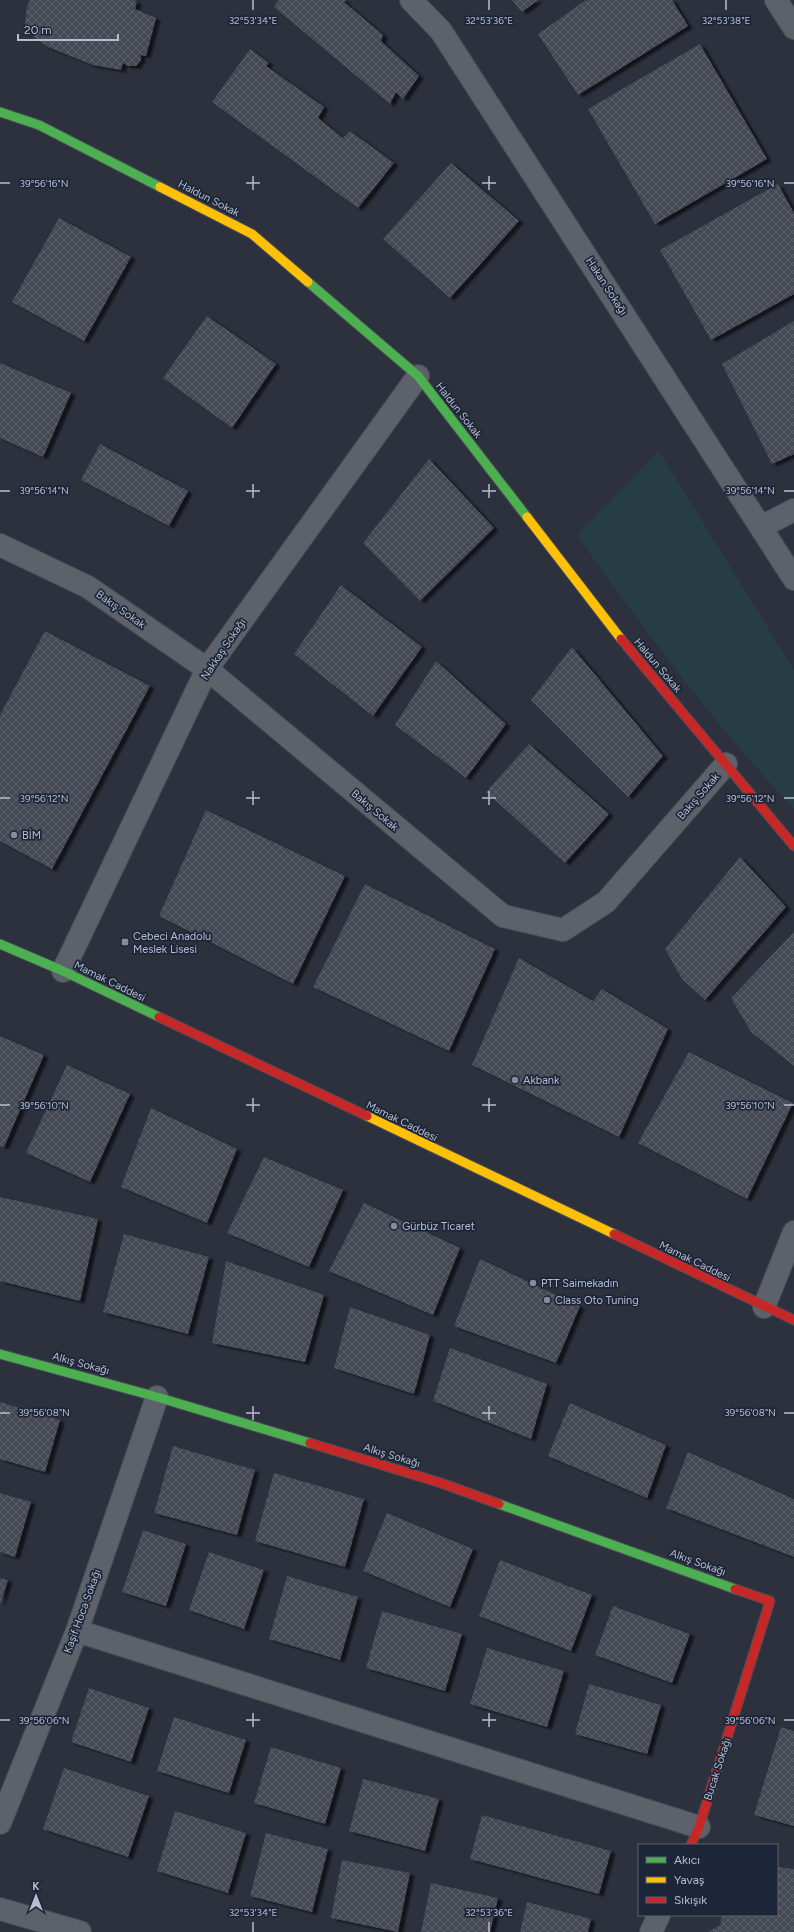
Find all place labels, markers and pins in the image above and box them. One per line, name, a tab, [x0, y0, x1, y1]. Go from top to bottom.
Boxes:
place label: BİM	[22, 829, 41, 842]
marker: BİM	[9, 830, 19, 840]
place label: Cebeci Anadolu Meslek Lisesi	[133, 930, 211, 956]
marker: Cebeci Anadolu Meslek Lisesi	[120, 937, 130, 947]
place label: Akbank	[523, 1074, 560, 1087]
marker: Akbank	[510, 1075, 520, 1085]
place label: Gürbüz Ticaret	[402, 1220, 475, 1233]
marker: Gürbüz Ticaret	[389, 1221, 399, 1231]
place label: PTT Saimekadın	[541, 1277, 618, 1290]
marker: PTT Saimekadın	[528, 1278, 538, 1288]
place label: Class Oto Tuning	[555, 1294, 639, 1307]
marker: Class Oto Tuning	[542, 1295, 552, 1305]

